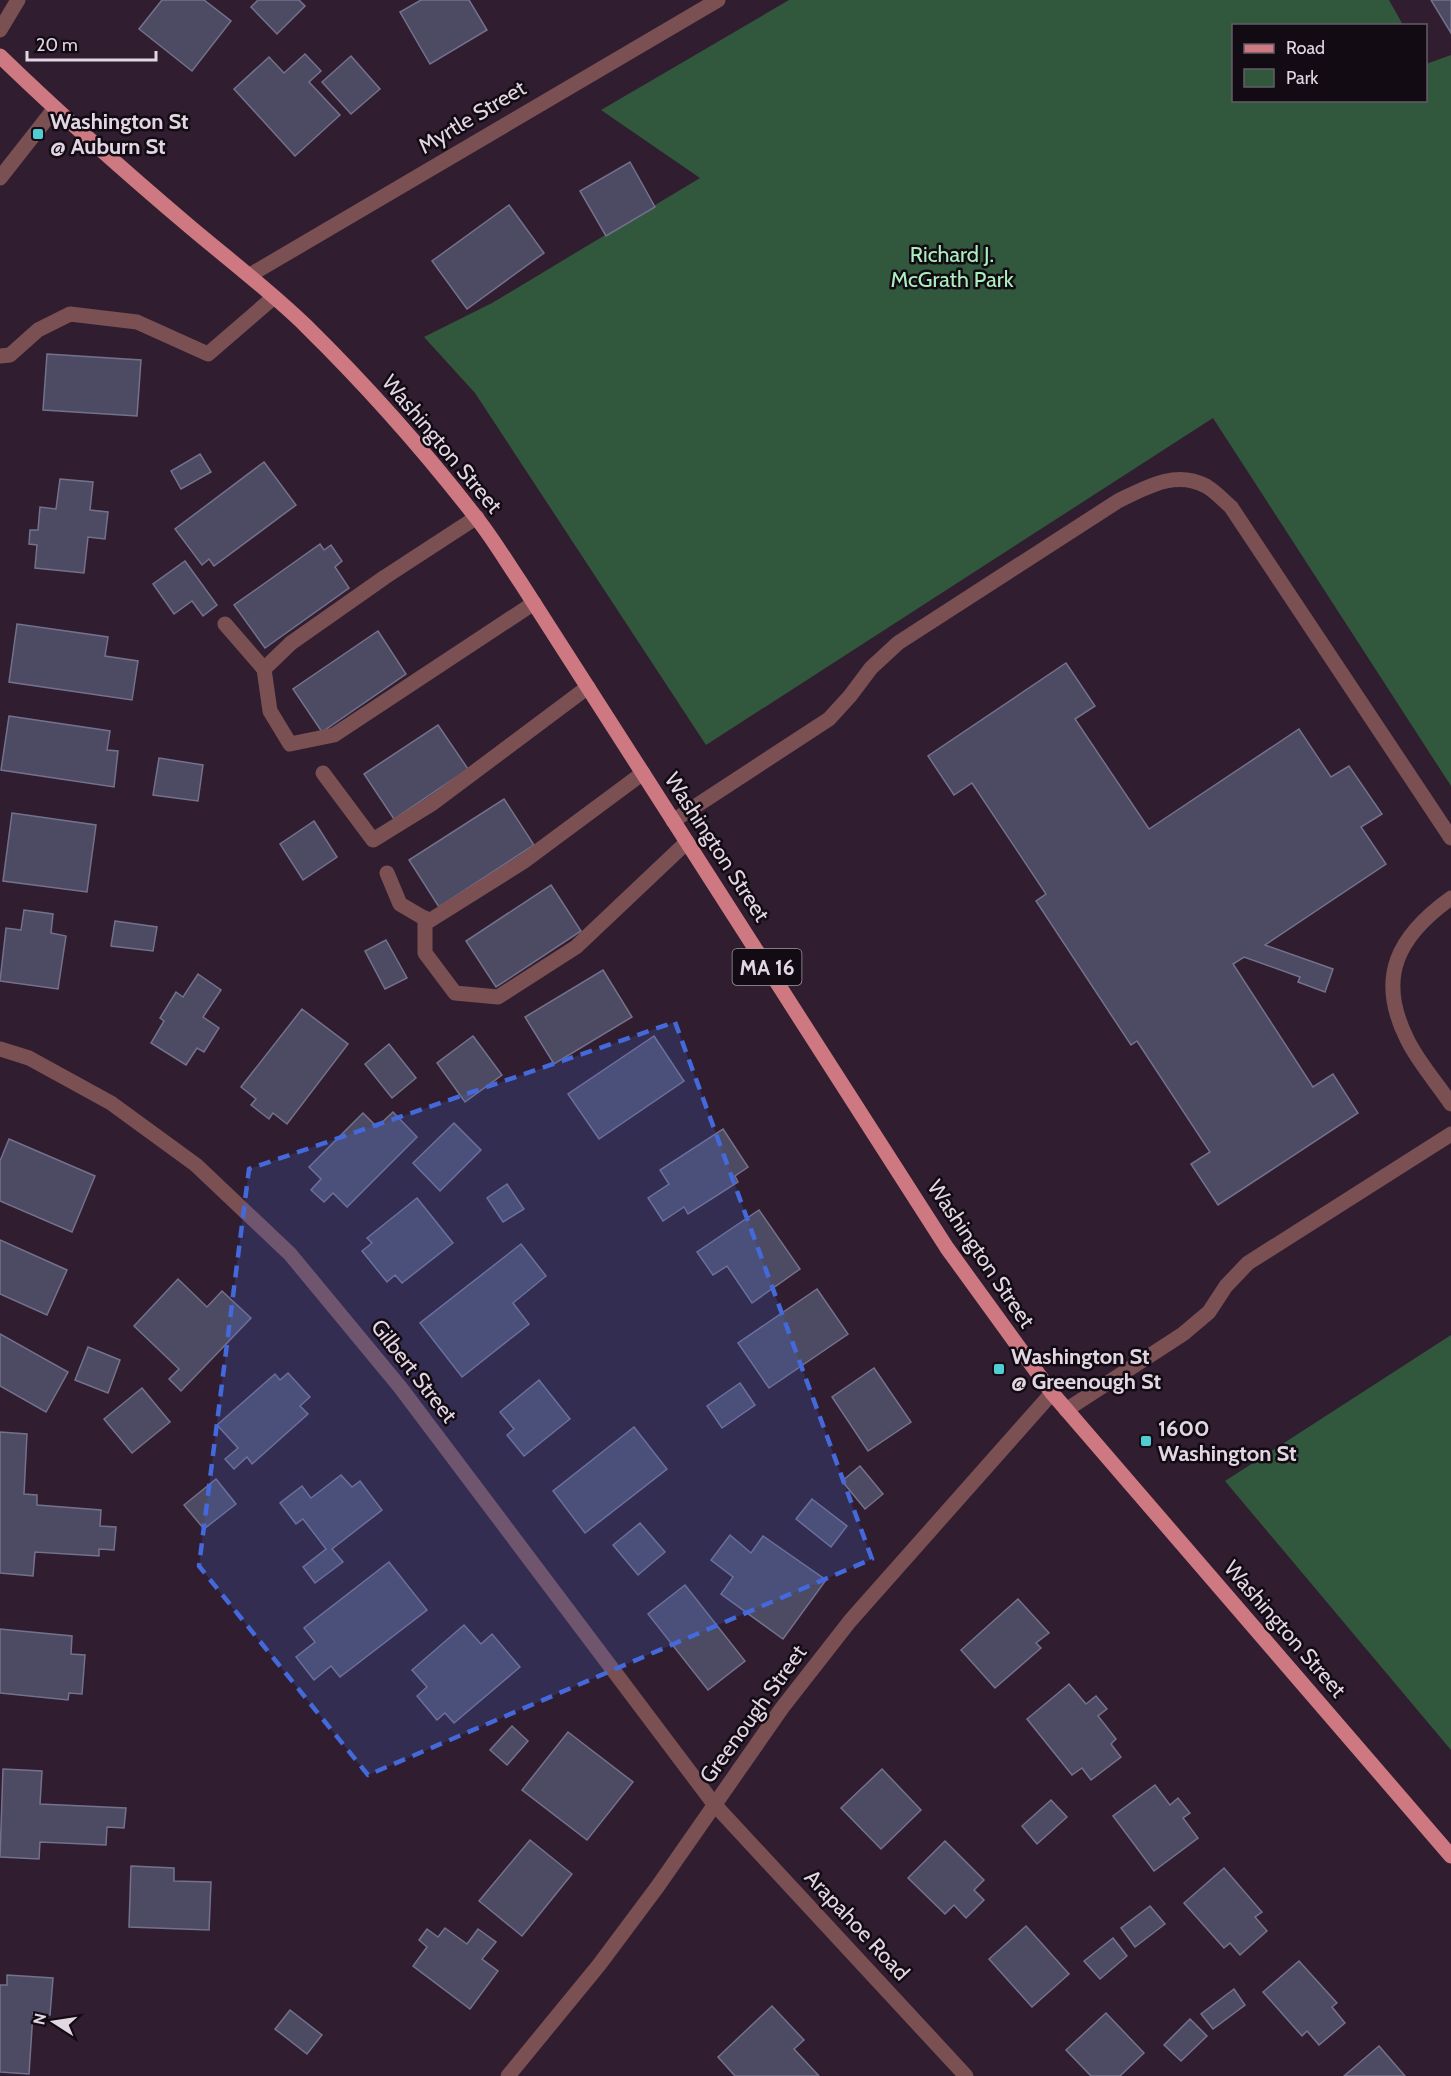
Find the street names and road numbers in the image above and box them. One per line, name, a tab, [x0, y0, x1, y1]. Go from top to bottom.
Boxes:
street label: Myrtle Street	[413, 74, 531, 160]
street label: Washington Street	[376, 369, 508, 519]
street label: Washington Street	[659, 767, 776, 927]
road number: MA 16	[732, 949, 801, 985]
street label: Washington Street	[922, 1175, 1041, 1334]
street label: Gilbert Street	[365, 1314, 463, 1429]
street label: Washington Street	[1218, 1555, 1352, 1703]
street label: Greenough Street	[694, 1639, 813, 1788]
street label: Arapahoe Road	[799, 1864, 915, 1986]

